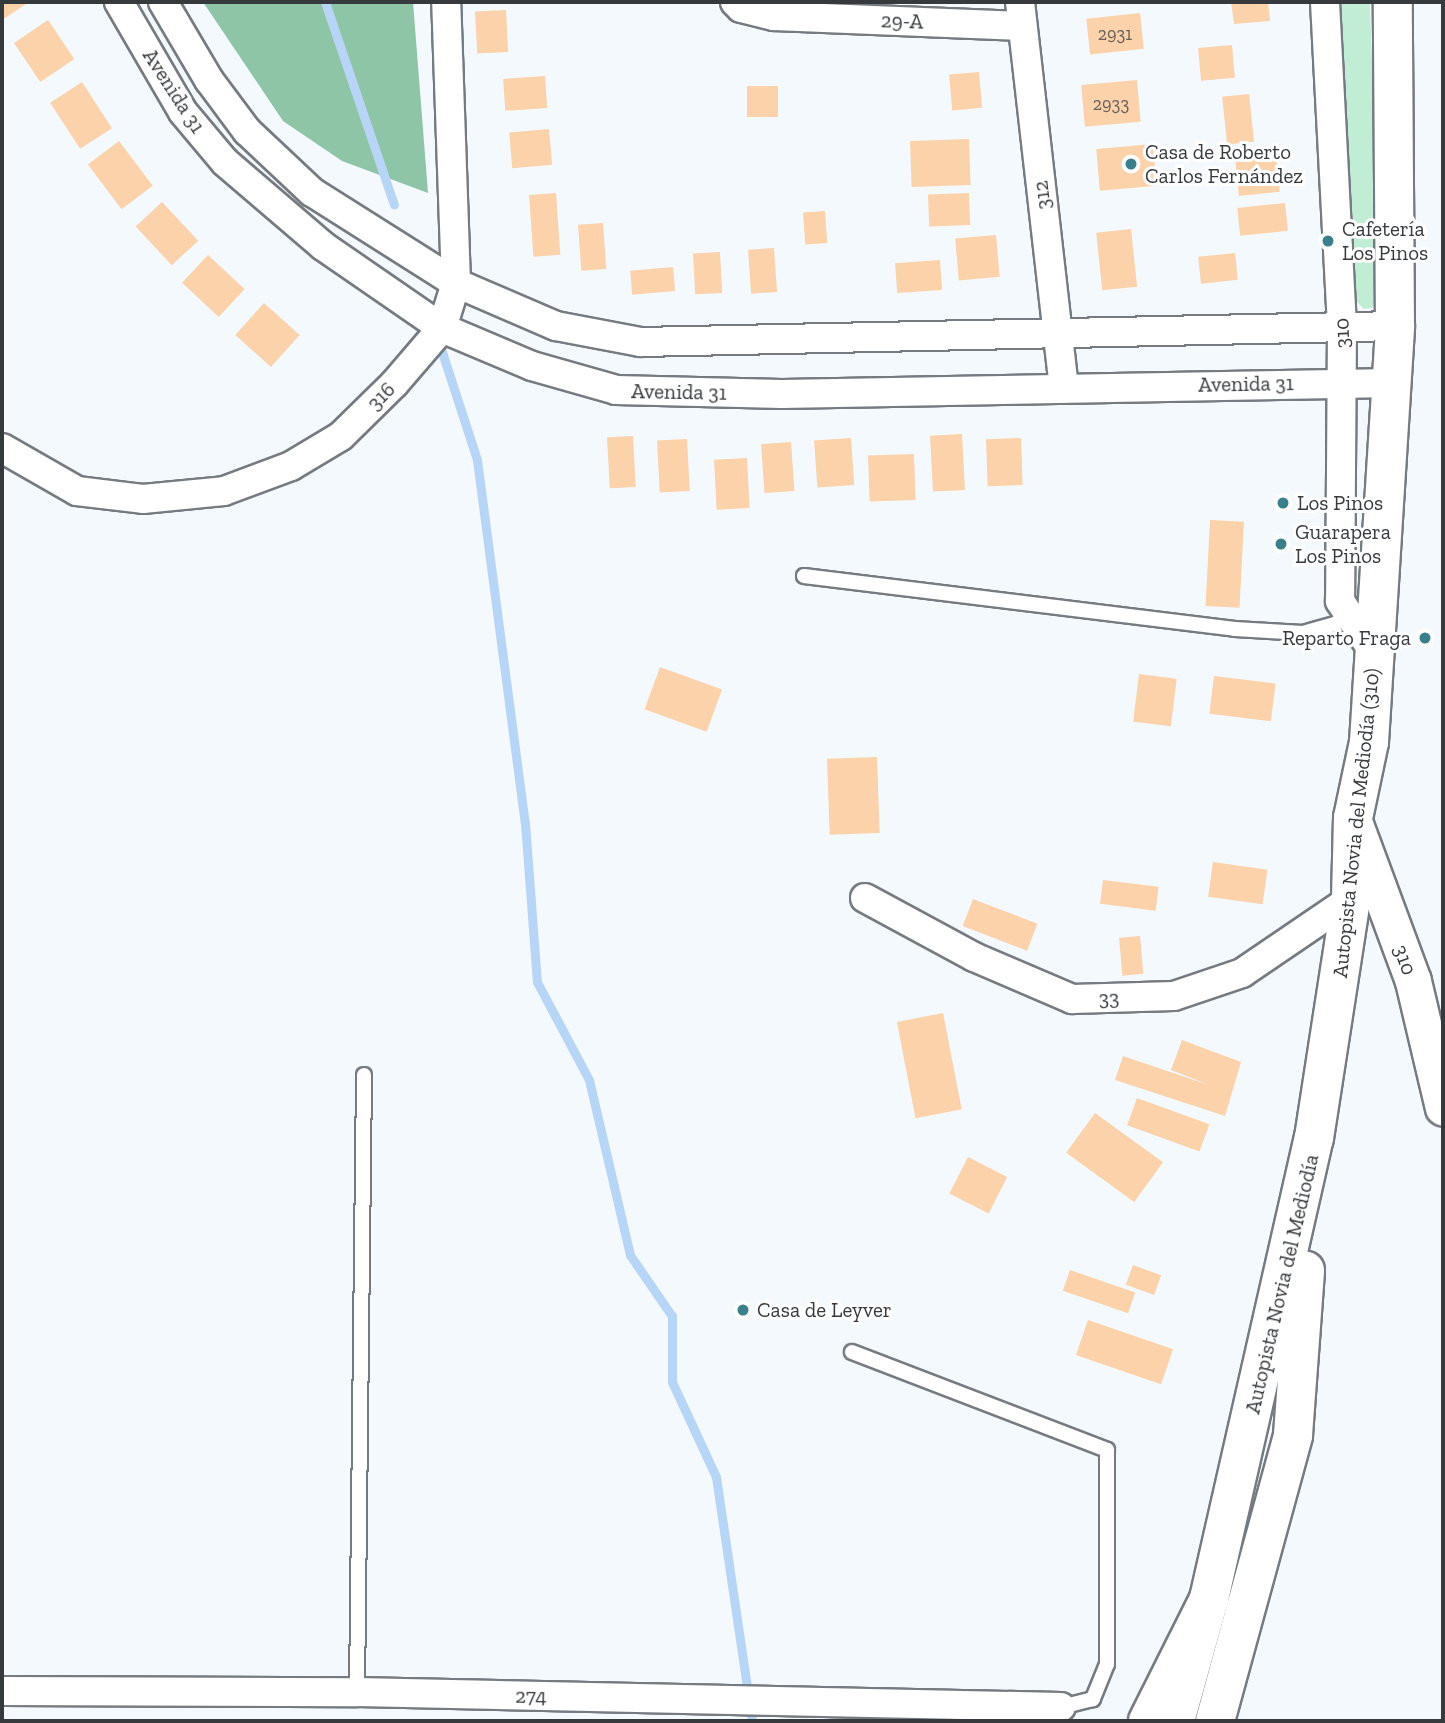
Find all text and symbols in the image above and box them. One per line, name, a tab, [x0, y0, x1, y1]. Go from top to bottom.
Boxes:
street label: 29-A	[880, 8, 924, 34]
house number: 2931	[1098, 23, 1132, 45]
street label: Avenida 31	[137, 44, 211, 138]
house number: 2933	[1093, 93, 1129, 115]
place label: Casa de Roberto Carlos Fernández	[1145, 139, 1303, 189]
marker: Casa de Roberto Carlos Fernández	[1123, 156, 1139, 172]
street label: 312	[1028, 179, 1056, 211]
place label: Cafetería Los Pinos	[1342, 216, 1428, 266]
marker: Cafetería Los Pinos	[1320, 233, 1336, 249]
street label: 310	[1329, 317, 1355, 349]
street label: Avenida 31	[1198, 371, 1294, 397]
street label: 316	[362, 377, 400, 415]
street label: Avenida 31	[631, 379, 727, 405]
place label: Los Pinos	[1297, 490, 1383, 516]
marker: Los Pinos	[1275, 495, 1291, 511]
place label: Guarapera Los Pinos	[1295, 519, 1391, 569]
marker: Guarapera Los Pinos	[1273, 536, 1289, 552]
place label: Reparto Fraga	[1282, 625, 1411, 651]
marker: Reparto Fraga	[1417, 630, 1433, 646]
street label: Autopista Novia del Mediodía (310)	[1327, 667, 1385, 979]
street label: 310	[1388, 941, 1422, 979]
street label: 33	[1098, 985, 1120, 1011]
street label: Autopista Novia del Mediodía	[1240, 1152, 1324, 1416]
place label: Casa de Leyver	[757, 1297, 892, 1323]
marker: Casa de Leyver	[735, 1302, 751, 1318]
street label: 274	[515, 1683, 547, 1709]

